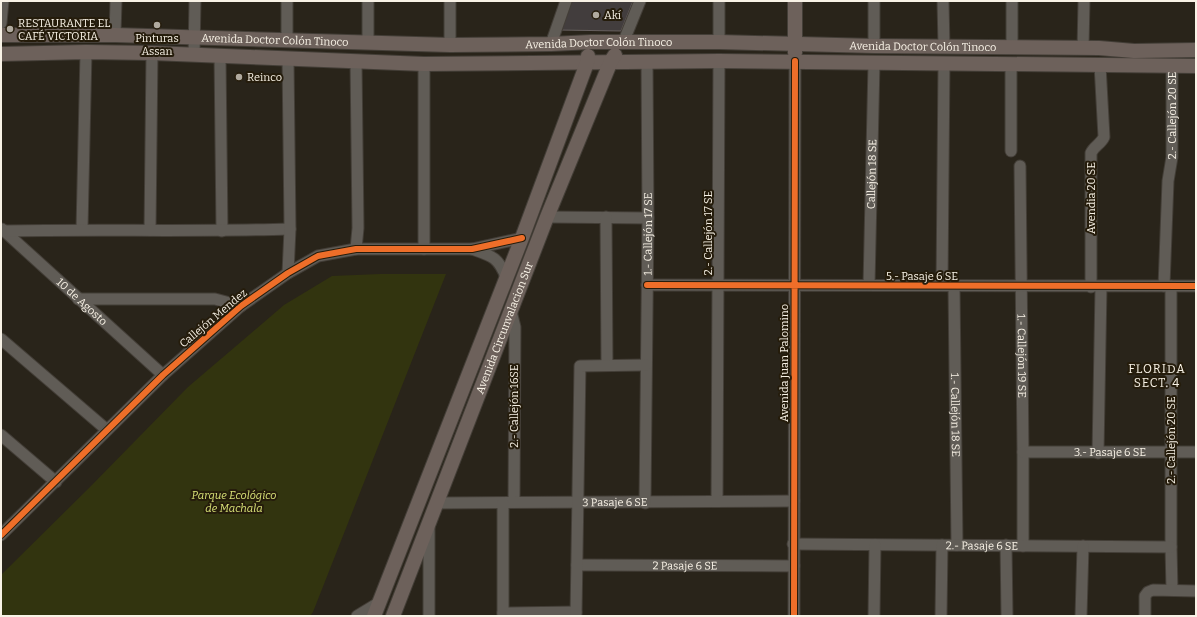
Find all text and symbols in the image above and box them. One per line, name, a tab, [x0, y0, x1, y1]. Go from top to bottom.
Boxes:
place label: Akí	[604, 9, 622, 22]
marker: Akí	[591, 10, 601, 20]
place label: RESTAURANTE EL CAFÉ VICTORIA	[18, 17, 110, 43]
marker: Pinturas Assan	[152, 20, 162, 30]
marker: RESTAURANTE EL CAFÉ VICTORIA	[5, 24, 15, 34]
place label: Pinturas Assan	[135, 32, 179, 58]
street label: Avenida Doctor Colón Tinoco	[201, 32, 349, 49]
street label: Avenida Doctor Colón Tinoco	[525, 36, 672, 51]
street label: Avenida Doctor Colón Tinoco	[849, 39, 996, 54]
place label: Reinco	[247, 71, 282, 84]
street label: 2.- Callejón 20 SE	[1166, 71, 1179, 159]
marker: Reinco	[234, 72, 244, 82]
street label: Callejón 18 SE	[865, 139, 879, 209]
street label: Avendia 20 SE	[1085, 162, 1098, 234]
street label: 2.- Callejón 17 SE	[702, 191, 715, 275]
street label: 1.- Callejón 17 SE	[641, 192, 655, 276]
street label: Avenida Circunvalacion Sur	[473, 260, 536, 396]
street label: 5.- Pasaje 6 SE	[886, 270, 958, 283]
street label: 10 de Agosto	[54, 276, 110, 328]
street label: Callejón Mendez	[177, 286, 250, 350]
street label: Avenida Juan Palomino	[778, 304, 791, 422]
street label: 1.- Callejón 19 SE	[1015, 314, 1028, 398]
district label: FLORIDA SECT. 4	[1128, 362, 1186, 390]
street label: 2.- Callejón 16SE	[508, 364, 521, 448]
street label: 1.- Callejón 18 SE	[948, 373, 962, 457]
street label: 2.- Callejón 20 SE	[1165, 396, 1178, 484]
street label: 3.- Pasaje 6 SE	[1074, 446, 1146, 459]
park label: Parque Ecológico de Machala	[192, 489, 277, 515]
street label: 3 Pasaje 6 SE	[582, 496, 648, 509]
street label: 2.- Pasaje 6 SE	[946, 539, 1018, 553]
street label: 2 Pasaje 6 SE	[652, 559, 718, 573]

